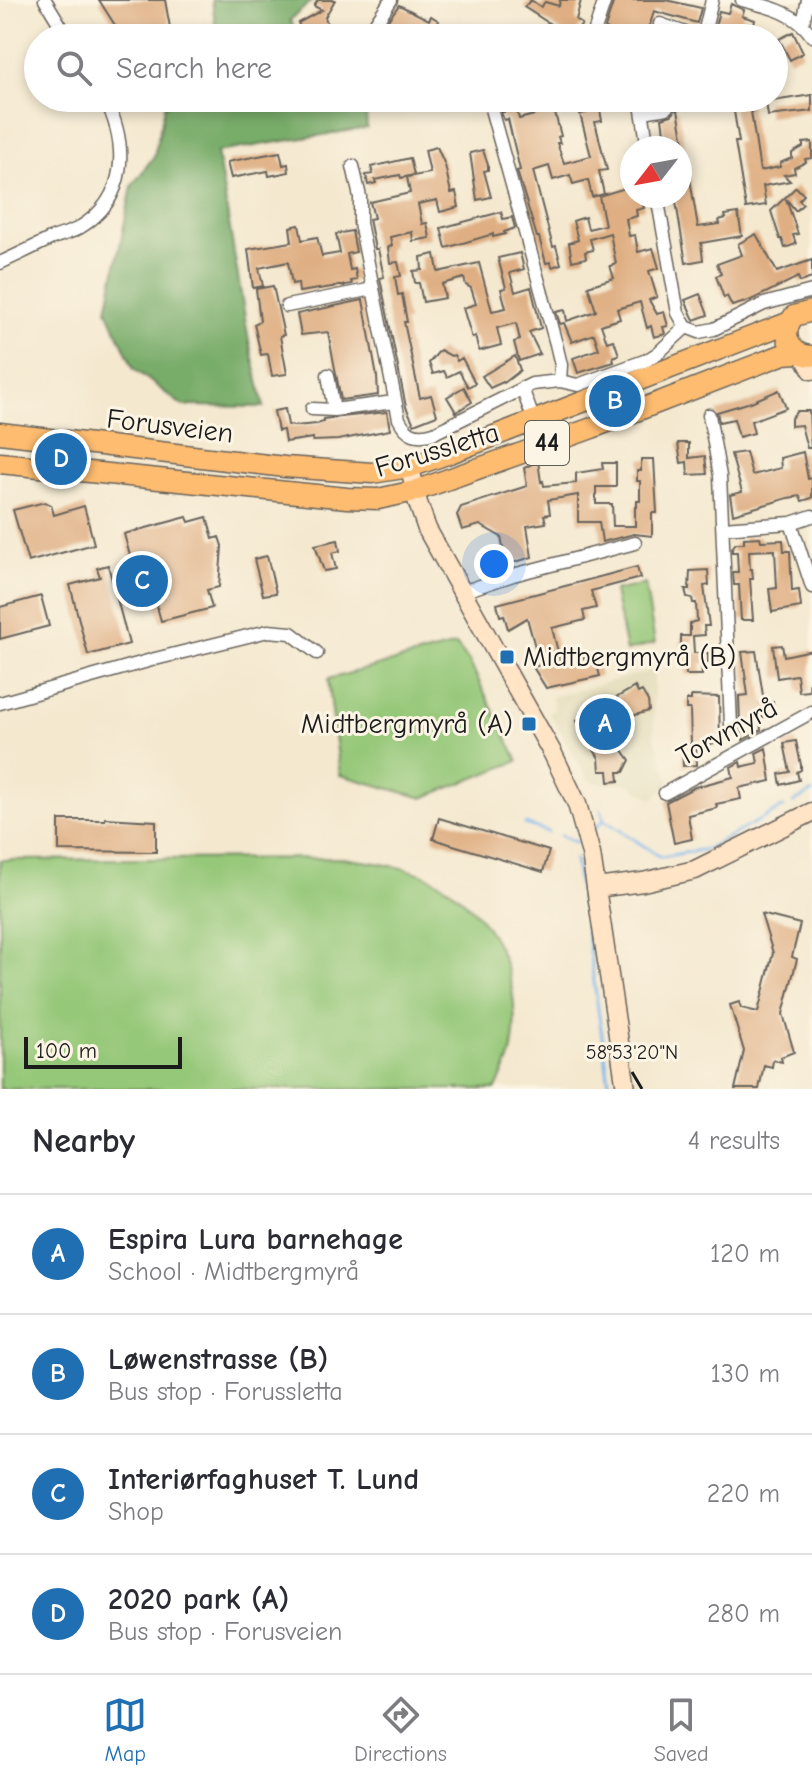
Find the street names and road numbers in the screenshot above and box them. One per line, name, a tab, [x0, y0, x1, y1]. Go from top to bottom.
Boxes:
street label: Forusveien	[105, 402, 235, 450]
street label: Forussletta	[371, 416, 503, 484]
road number: 44	[525, 421, 569, 465]
street label: Torvmyrå	[671, 691, 783, 773]

